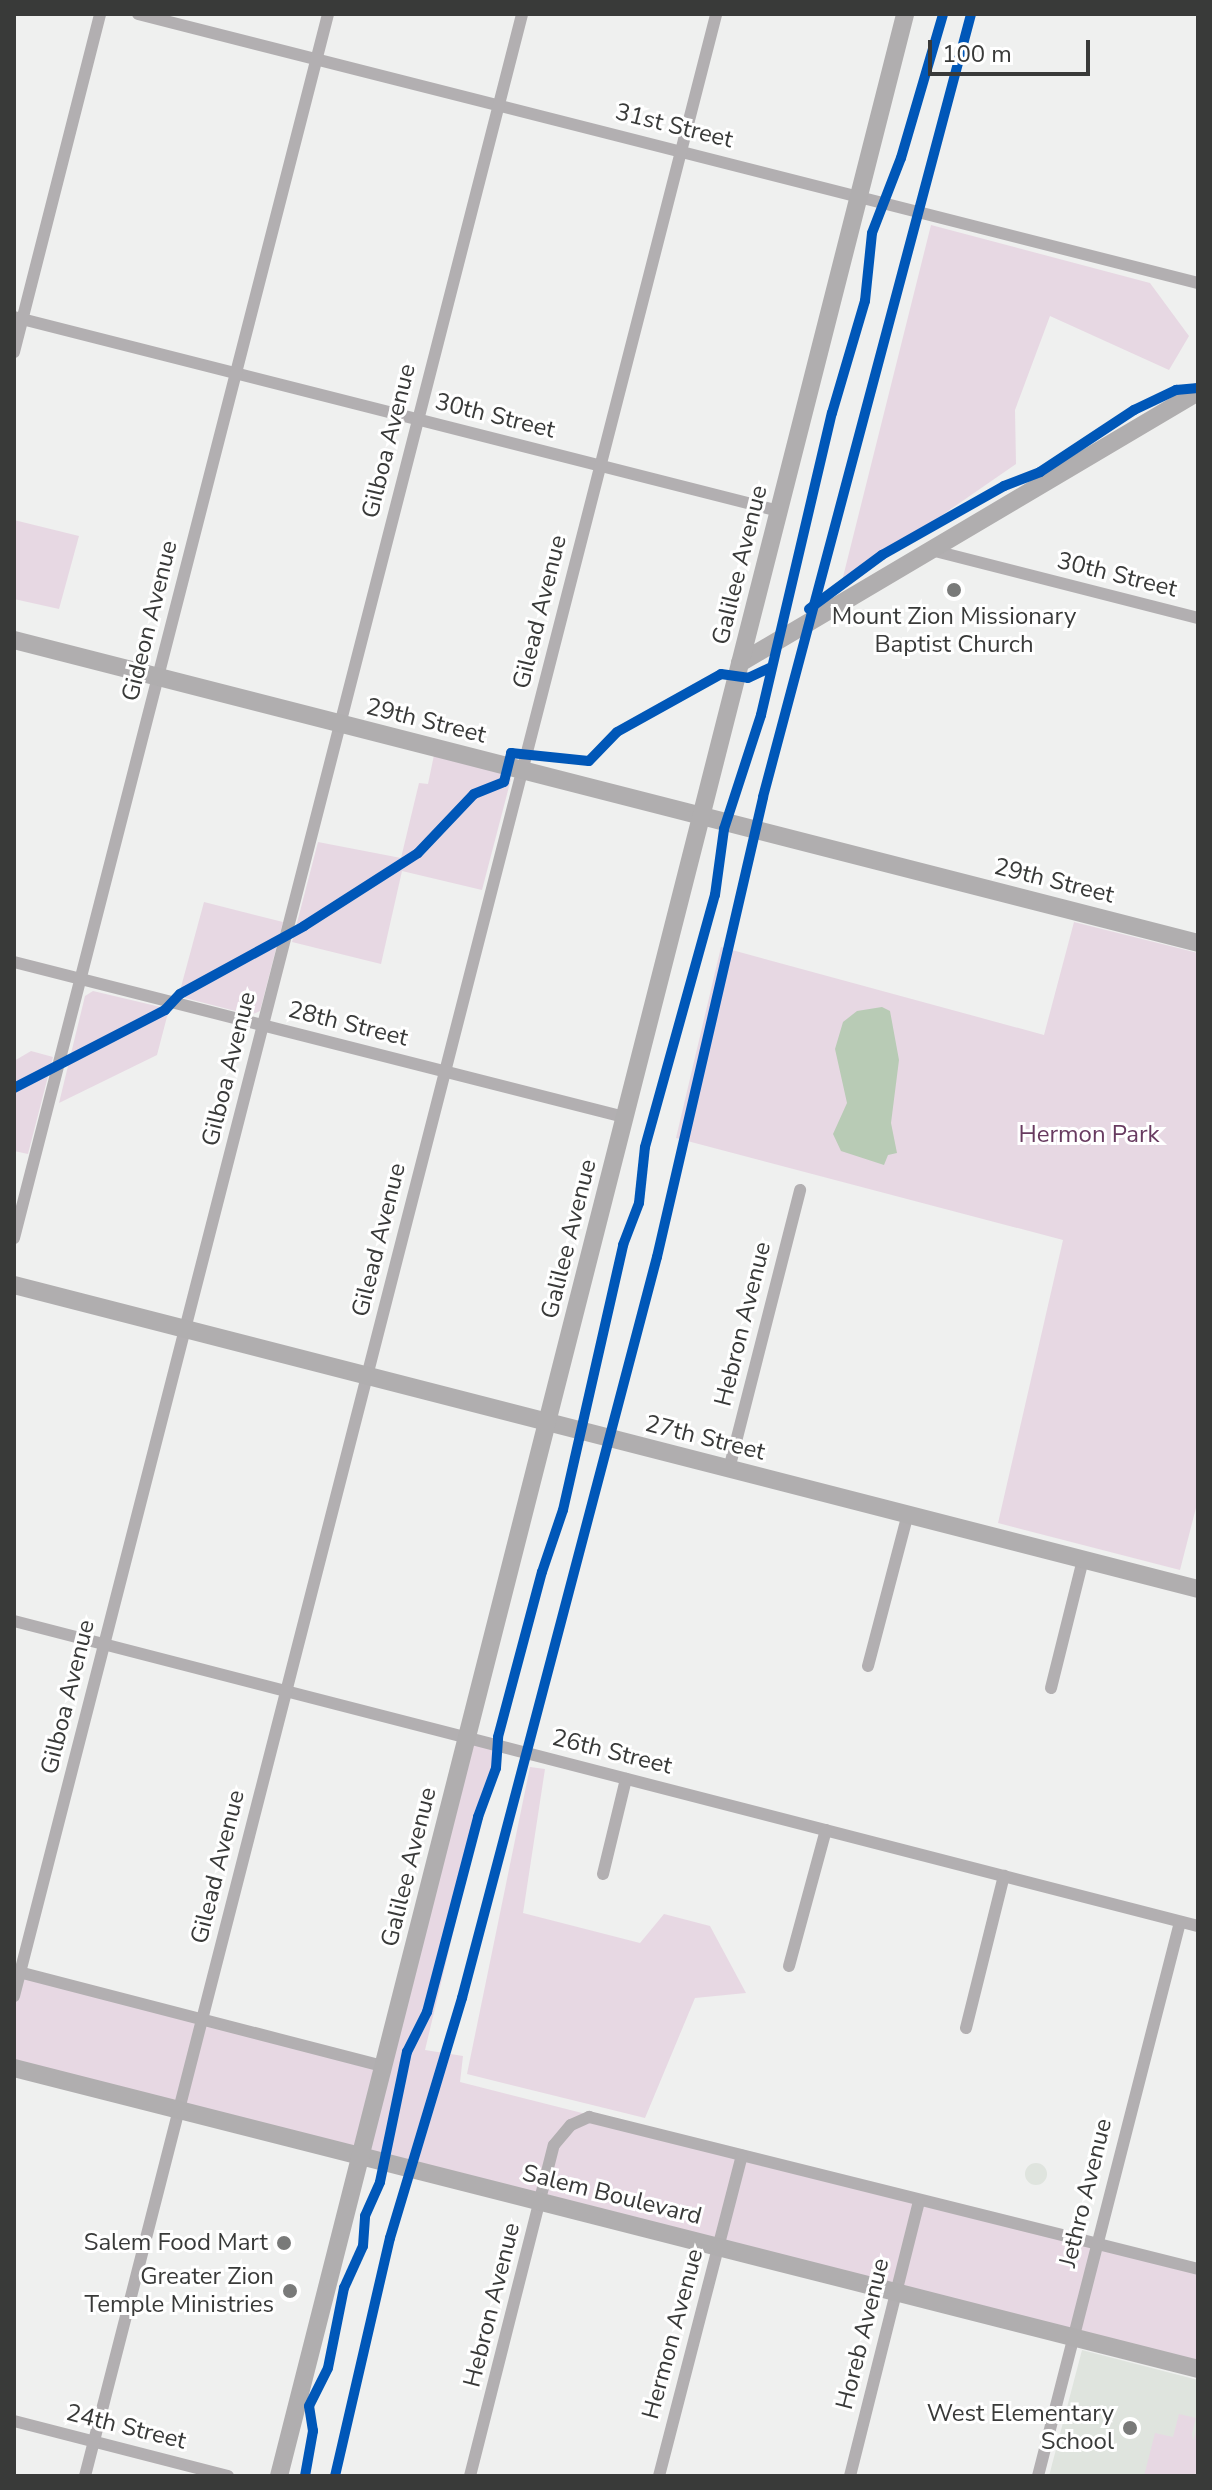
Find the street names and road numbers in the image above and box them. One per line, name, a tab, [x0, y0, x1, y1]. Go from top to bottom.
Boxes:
street label: 31st Street	[612, 97, 736, 155]
street label: Gilboa Avenue	[356, 361, 422, 521]
street label: 30th Street	[432, 387, 558, 445]
street label: Galilee Avenue	[706, 482, 774, 648]
street label: Gilead Avenue	[507, 532, 573, 692]
street label: Gideon Avenue	[116, 538, 184, 704]
street label: 30th Street	[1054, 546, 1180, 604]
street label: 29th Street	[363, 692, 489, 750]
street label: 29th Street	[991, 852, 1117, 910]
street label: Gilboa Avenue	[196, 989, 262, 1149]
street label: 28th Street	[285, 995, 411, 1053]
street label: Galilee Avenue	[535, 1156, 603, 1322]
street label: Gilead Avenue	[346, 1160, 412, 1320]
street label: Hebron Avenue	[709, 1239, 777, 1409]
street label: 27th Street	[642, 1409, 768, 1467]
street label: Gilboa Avenue	[35, 1617, 101, 1777]
street label: 26th Street	[549, 1723, 675, 1781]
street label: Galilee Avenue	[375, 1784, 443, 1950]
street label: Gilead Avenue	[185, 1787, 251, 1947]
street label: Jethro Avenue	[1054, 2116, 1118, 2270]
street label: Salem Boulevard	[519, 2159, 705, 2231]
street label: Hebron Avenue	[458, 2220, 526, 2390]
street label: Hermon Avenue	[636, 2246, 710, 2422]
street label: Horeb Avenue	[830, 2255, 896, 2413]
street label: 24th Street	[63, 2398, 189, 2456]

